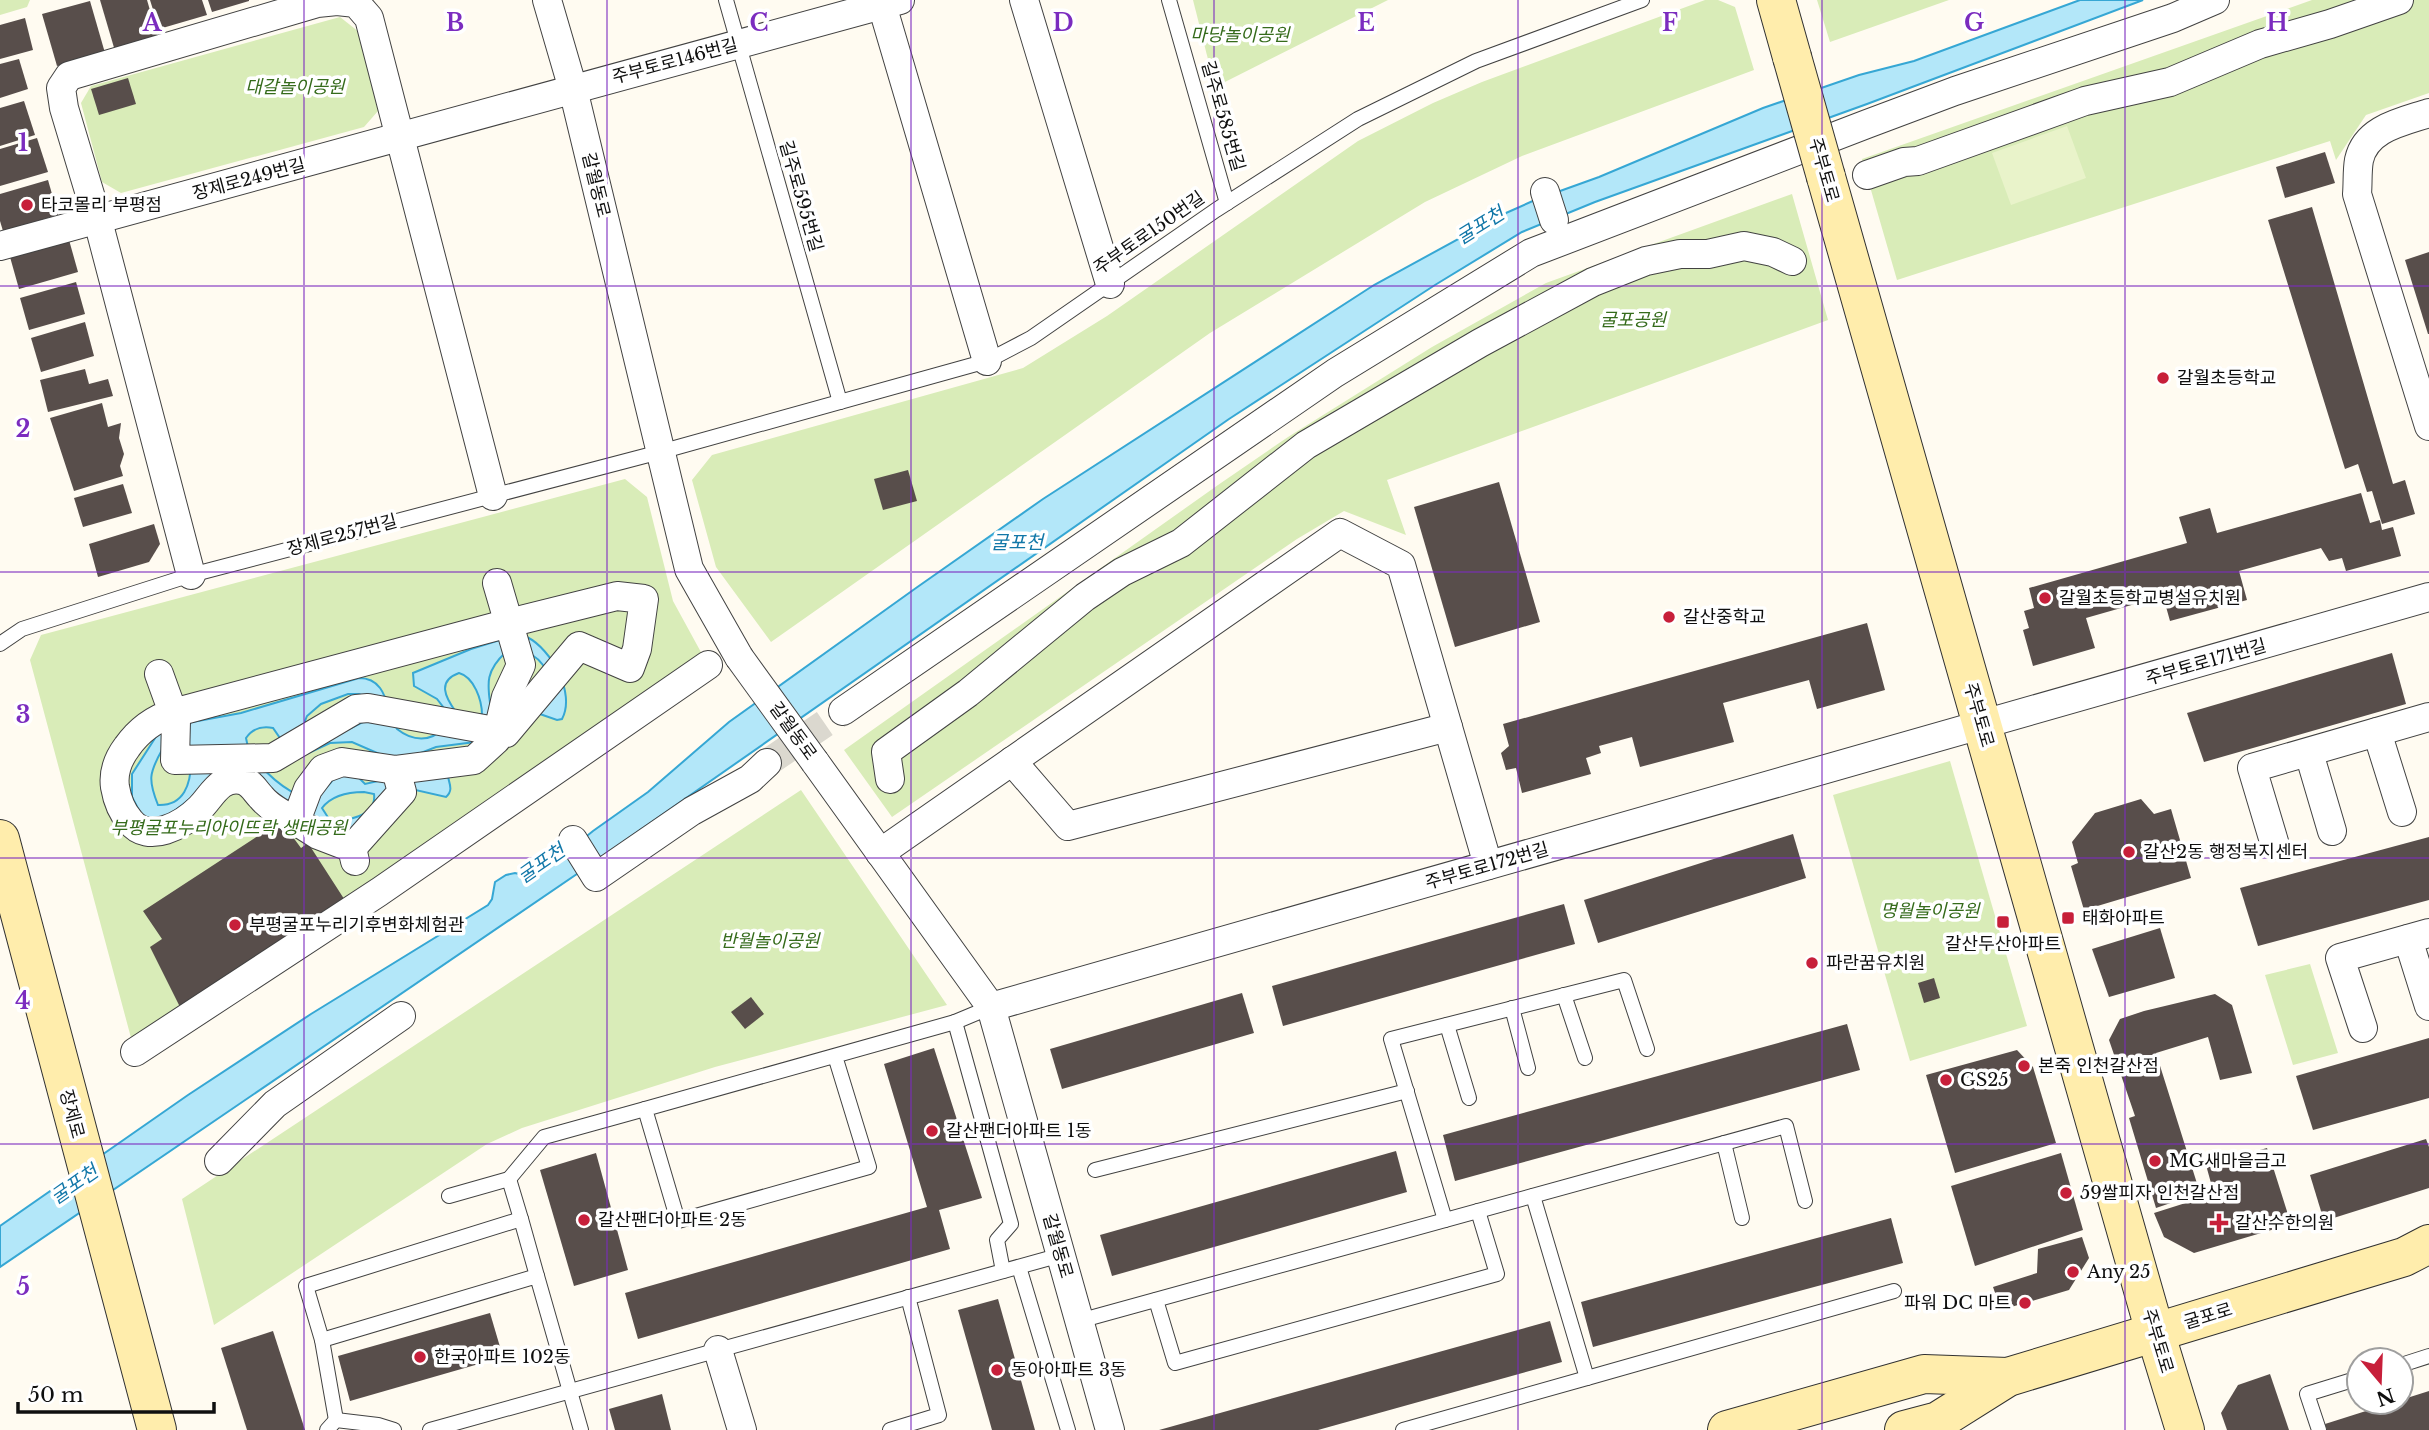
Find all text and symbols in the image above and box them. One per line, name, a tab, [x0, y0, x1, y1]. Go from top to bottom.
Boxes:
text: A	[142, 9, 163, 37]
text: B	[446, 9, 464, 37]
text: C	[750, 9, 768, 37]
text: D	[1052, 9, 1074, 37]
text: E	[1357, 9, 1375, 37]
text: F	[1662, 9, 1678, 37]
text: G	[1964, 9, 1984, 37]
text: H	[2266, 9, 2288, 37]
park label: 마당놀이공원	[1190, 24, 1291, 46]
street label: 주부토로146번길	[610, 34, 740, 88]
street label: 길주로585번길	[1197, 58, 1249, 174]
park label: 대갈놀이공원	[245, 76, 346, 98]
text: 1	[18, 129, 28, 157]
street label: 주부토로	[1804, 135, 1844, 205]
street label: 길주로595번길	[775, 138, 827, 254]
street label: 갈월동로	[577, 150, 615, 220]
street label: 장제로249번길	[190, 153, 308, 205]
street label: 주부토로150번길	[1089, 187, 1209, 279]
place label: 타코몰리 부평점	[41, 194, 162, 216]
marker: 타코몰리 부평점	[19, 197, 35, 213]
water label: 굴포천	[1452, 201, 1510, 249]
park label: 굴포공원	[1600, 309, 1668, 331]
place label: 갈월초등학교	[2177, 367, 2276, 389]
marker: 갈월초등학교	[2155, 370, 2171, 386]
text: 2	[16, 415, 30, 443]
street label: 장제로257번길	[285, 510, 399, 560]
water label: 굴포천	[991, 531, 1045, 554]
place label: 갈월초등학교병설유치원	[2059, 587, 2241, 609]
marker: 갈월초등학교병설유치원	[2037, 590, 2053, 606]
place label: 갈산중학교	[1683, 606, 1766, 628]
marker: 갈산중학교	[1661, 609, 1677, 625]
street label: 주부토로171번길	[2143, 634, 2269, 690]
street label: 주부토로	[1959, 680, 1999, 750]
street label: 갈월동로	[765, 698, 821, 764]
text: 3	[16, 701, 30, 729]
park label: 부평굴포누리아이뜨락 생태공원	[111, 817, 349, 839]
water label: 굴포천	[513, 838, 571, 888]
street label: 주부토로172번길	[1423, 838, 1551, 894]
place label: 갈산2동 행정복지센터	[2143, 841, 2308, 863]
marker: 갈산2동 행정복지센터	[2121, 844, 2137, 860]
park label: 명월놀이공원	[1880, 900, 1981, 922]
place label: 태화아파트	[2082, 907, 2165, 929]
marker: 태화아파트	[2060, 910, 2076, 926]
place label: 부평굴포누리기후변화체험관	[249, 914, 465, 936]
marker: 갈산두산아파트	[1995, 914, 2011, 930]
marker: 부평굴포누리기후변화체험관	[227, 917, 243, 933]
park label: 반월놀이공원	[720, 930, 821, 952]
place label: 갈산두산아파트	[1945, 933, 2061, 955]
place label: 파란꿈유치원	[1826, 952, 1925, 974]
marker: 파란꿈유치원	[1804, 955, 1820, 971]
text: 4	[15, 987, 31, 1015]
place label: 본죽 인천갈산점	[2038, 1055, 2159, 1077]
marker: 본죽 인천갈산점	[2016, 1058, 2032, 1074]
place label: GS25	[1960, 1069, 2009, 1091]
marker: GS25	[1938, 1072, 1954, 1088]
street label: 장제로	[55, 1087, 89, 1141]
place label: 갈산팬더아파트 1동	[946, 1120, 1092, 1142]
marker: 갈산팬더아파트 1동	[924, 1123, 940, 1139]
place label: MG새마을금고	[2169, 1150, 2287, 1172]
marker: MG새마을금고	[2147, 1153, 2163, 1169]
water label: 굴포천	[46, 1159, 104, 1209]
place label: 59쌀피자 인천갈산점	[2080, 1182, 2239, 1204]
marker: 59쌀피자 인천갈산점	[2058, 1185, 2074, 1201]
place label: 갈산팬더아파트 2동	[598, 1209, 747, 1231]
street label: 갈월동로	[1038, 1211, 1078, 1281]
marker: 갈산팬더아파트 2동	[576, 1212, 592, 1228]
place label: 갈산수한의원	[2235, 1212, 2334, 1234]
marker: 갈산수한의원	[2209, 1213, 2229, 1233]
place label: Any 25	[2086, 1261, 2150, 1283]
marker: Any 25	[2065, 1264, 2081, 1280]
text: 5	[16, 1273, 30, 1301]
place label: 파워 DC 마트	[1904, 1292, 2011, 1314]
marker: 파워 DC 마트	[2017, 1295, 2033, 1311]
street label: 굴포로	[2181, 1298, 2235, 1334]
street label: 주부토로	[2138, 1306, 2178, 1376]
place label: 한국아파트 102동	[434, 1346, 571, 1368]
north arrow	[2345, 1346, 2415, 1416]
marker: 한국아파트 102동	[412, 1349, 428, 1365]
place label: 동아아파트 3동	[1011, 1359, 1127, 1381]
marker: 동아아파트 3동	[989, 1362, 1005, 1378]
scale bar	[18, 1370, 214, 1414]
text: 50 m	[28, 1382, 84, 1408]
text: N	[2373, 1383, 2398, 1410]

